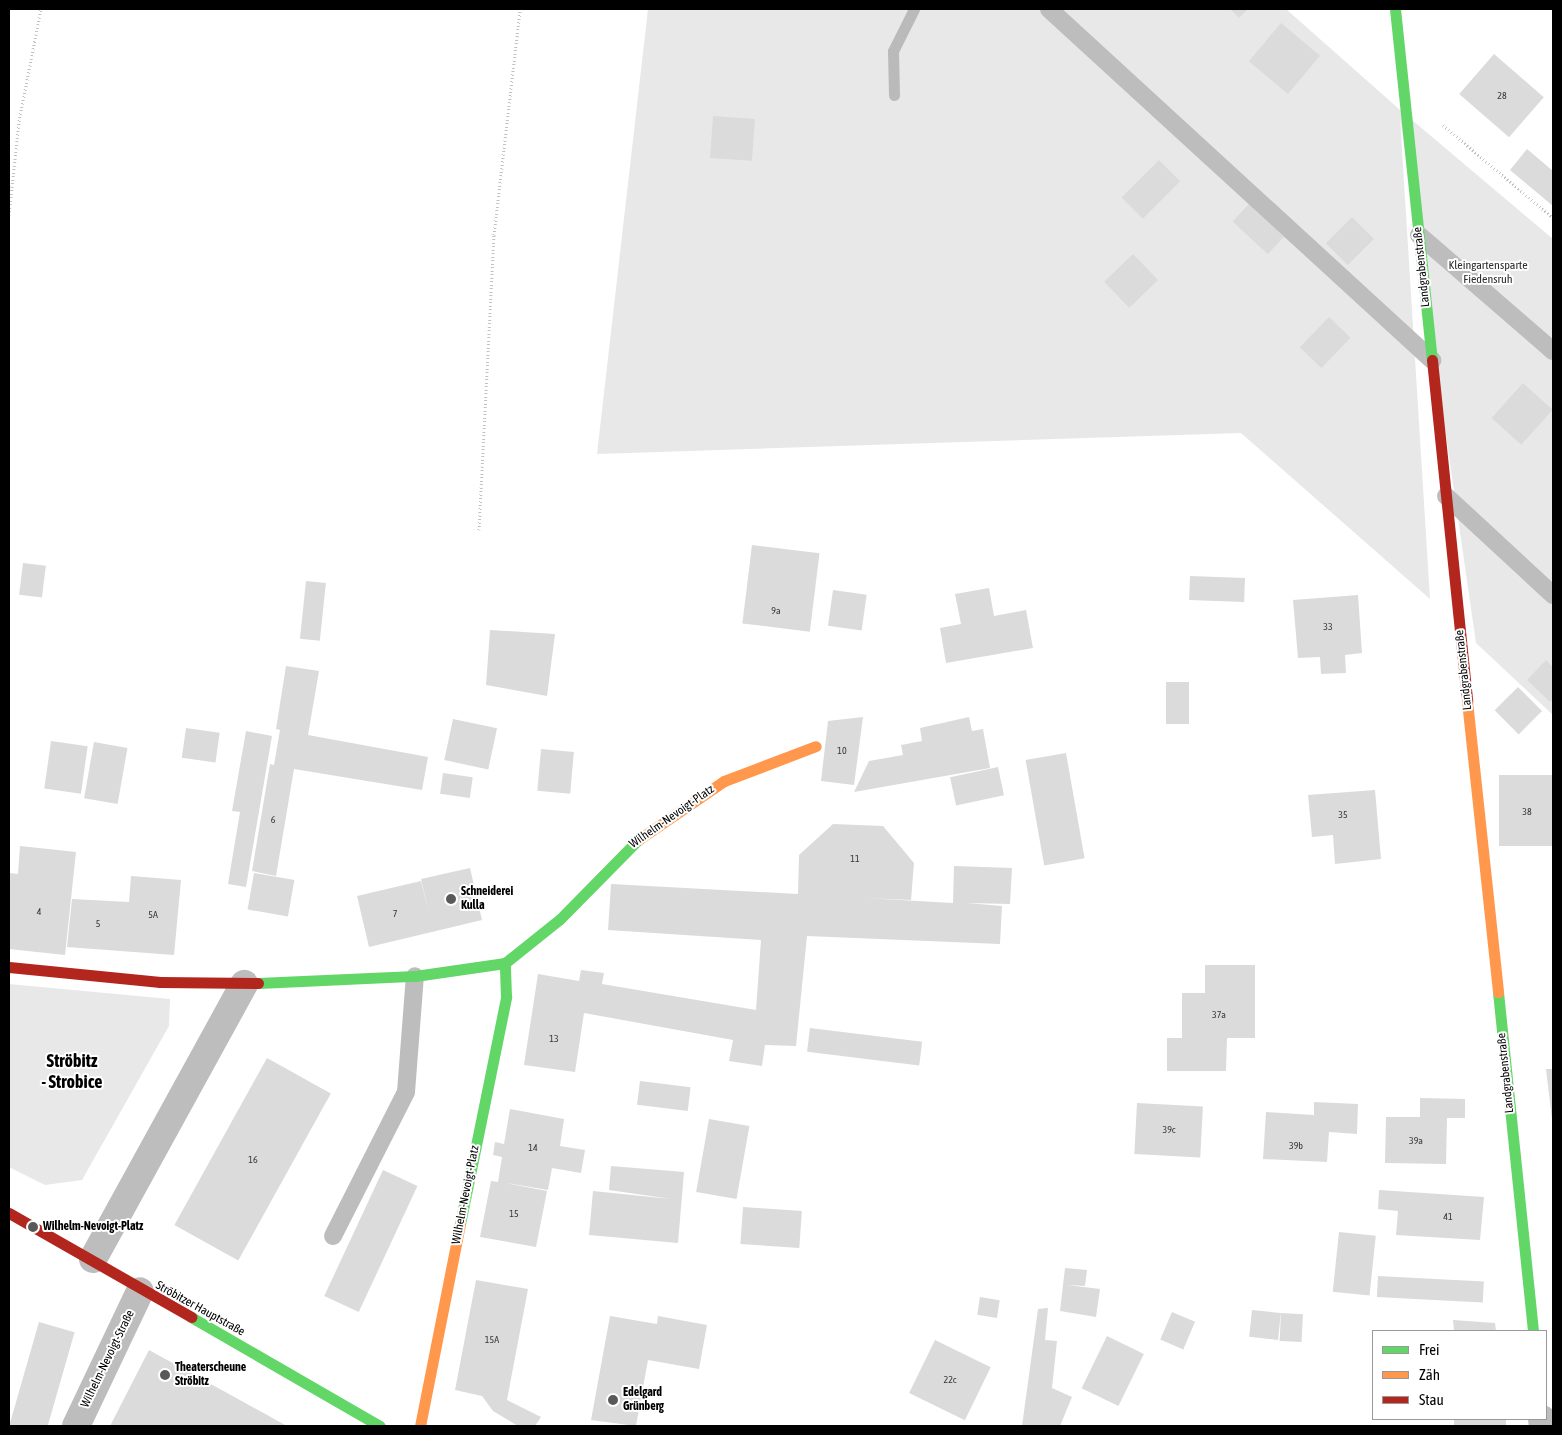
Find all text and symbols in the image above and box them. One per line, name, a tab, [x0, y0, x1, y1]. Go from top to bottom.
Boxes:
house number: 28	[1497, 90, 1507, 102]
street label: Landgrabenstraße	[1411, 226, 1433, 308]
park label: Kleingartensparte Fiedensruh	[1448, 259, 1528, 287]
house number: 9a	[771, 605, 781, 617]
house number: 33	[1323, 621, 1333, 633]
street label: Landgrabenstraße	[1453, 629, 1475, 711]
house number: 10	[837, 745, 847, 757]
street label: Wilhelm-Nevoigt-Platz	[627, 782, 717, 852]
house number: 38	[1522, 806, 1532, 818]
house number: 35	[1338, 809, 1348, 821]
house number: 6	[271, 814, 275, 826]
house number: 11	[850, 853, 860, 865]
place label: Schneiderei Kulla	[461, 885, 513, 913]
marker: Schneiderei Kulla	[445, 893, 457, 905]
house number: 4	[37, 906, 41, 918]
house number: 7	[393, 908, 397, 920]
house number: 5A	[148, 909, 158, 921]
house number: 5	[96, 918, 100, 930]
house number: 37a	[1212, 1009, 1226, 1021]
street label: Landgrabenstraße	[1495, 1032, 1517, 1114]
house number: 13	[549, 1033, 559, 1045]
district label: Ströbitz - Strobice	[42, 1051, 102, 1094]
house number: 39c	[1162, 1124, 1176, 1136]
house number: 39a	[1409, 1135, 1423, 1147]
house number: 39b	[1289, 1140, 1303, 1152]
house number: 14	[528, 1142, 538, 1154]
street label: Wilhelm-Nevoigt-Platz	[449, 1144, 483, 1246]
house number: 16	[248, 1154, 258, 1166]
house number: 15	[509, 1208, 519, 1220]
house number: 41	[1443, 1211, 1453, 1223]
place label: Wilhelm-Nevoigt-Platz	[43, 1220, 143, 1234]
marker: Wilhelm-Nevoigt-Platz	[27, 1221, 39, 1233]
street label: Ströbitzer Hauptstraße	[153, 1279, 247, 1339]
street label: Wilhelm-Nevoigt-Straße	[78, 1308, 138, 1410]
legend	[1372, 1330, 1547, 1420]
house number: 15A	[485, 1334, 499, 1346]
text: Frei	[1419, 1341, 1439, 1358]
place label: Theaterscheune Ströbitz	[175, 1361, 246, 1389]
text: Zäh	[1419, 1366, 1440, 1383]
marker: Theaterscheune Ströbitz	[159, 1369, 171, 1381]
house number: 22c	[943, 1374, 957, 1386]
place label: Edelgard Grünberg	[623, 1386, 664, 1414]
text: Stau	[1419, 1391, 1444, 1408]
marker: Edelgard Grünberg	[607, 1394, 619, 1406]

